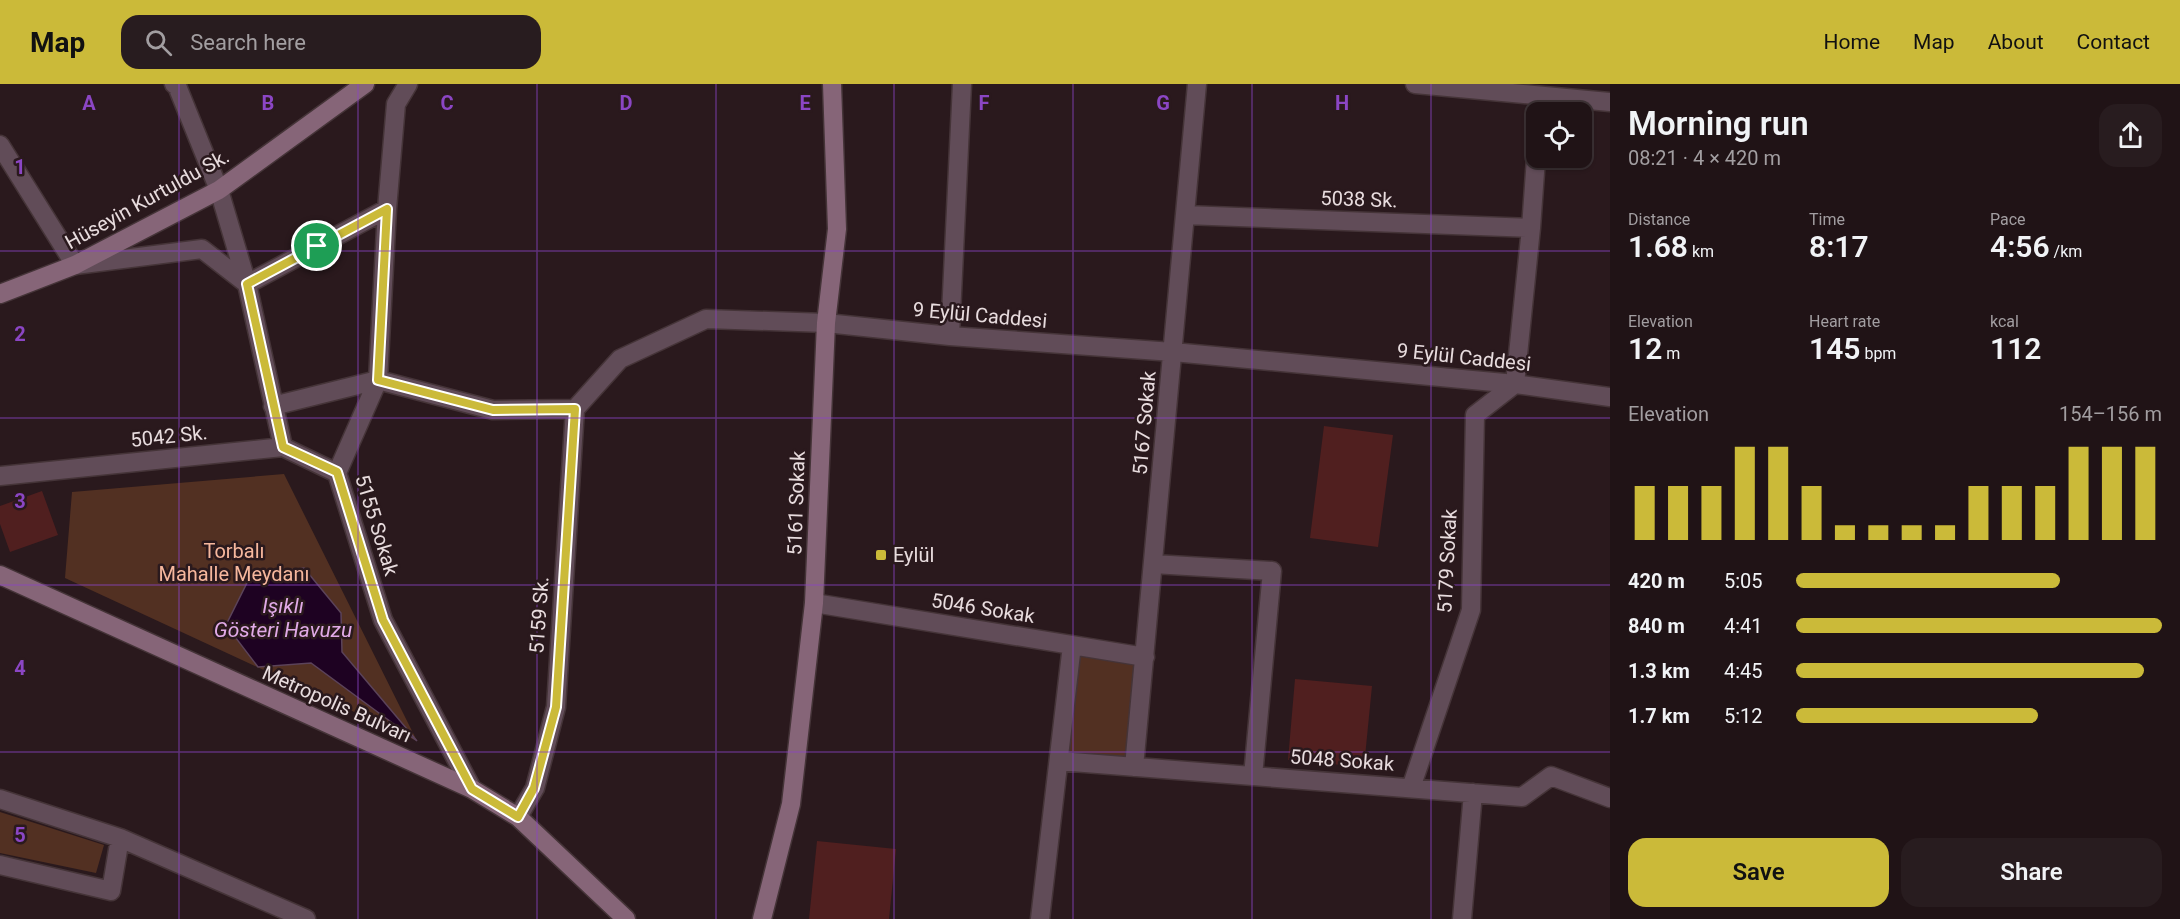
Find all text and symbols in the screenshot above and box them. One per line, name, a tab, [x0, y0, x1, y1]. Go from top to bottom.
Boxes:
search box	[121, 15, 541, 69]
text: Map	[30, 26, 85, 59]
icon: search	[142, 26, 175, 59]
text: Search here	[190, 30, 306, 55]
text: Home	[1824, 30, 1880, 54]
text: Map	[1913, 30, 1955, 54]
text: About	[1988, 30, 2044, 54]
text: Contact	[2077, 30, 2150, 54]
text: A	[82, 91, 96, 115]
text: B	[262, 91, 274, 115]
text: C	[440, 91, 454, 115]
text: D	[620, 91, 633, 115]
text: E	[799, 91, 811, 115]
text: F	[979, 91, 990, 115]
text: G	[1156, 91, 1170, 115]
text: H	[1335, 91, 1349, 115]
map controls	[1526, 102, 1592, 168]
button: locate	[1526, 102, 1592, 168]
text: Morning run	[1628, 104, 1809, 143]
button: share	[2099, 104, 2162, 167]
street label: Hüseyin Kurtuldu Sk.	[61, 144, 233, 254]
text: 08:21 · 4 × 420 m	[1628, 146, 1781, 170]
text: 1	[14, 155, 26, 179]
street label: 5038 Sk.	[1320, 186, 1398, 212]
text: Distance	[1628, 210, 1690, 229]
text: Time	[1809, 210, 1845, 229]
text: Pace	[1990, 210, 2026, 229]
pin	[291, 220, 342, 271]
icon: arrive	[300, 229, 333, 262]
text: 1.68	[1628, 229, 1688, 264]
text: 8:17	[1809, 229, 1869, 264]
text: 4:56	[1990, 229, 2050, 264]
text: km	[1688, 242, 1714, 261]
text: /km	[2050, 242, 2082, 261]
street label: 9 Eylül Caddesi	[912, 297, 1048, 333]
text: Elevation	[1628, 312, 1693, 331]
text: Heart rate	[1809, 312, 1880, 331]
text: kcal	[1990, 312, 2019, 331]
text: 2	[14, 322, 26, 346]
text: 12	[1628, 331, 1662, 366]
text: 145	[1809, 331, 1860, 366]
text: 112	[1990, 331, 2041, 366]
street label: 9 Eylül Caddesi	[1396, 338, 1532, 376]
text: m	[1662, 344, 1680, 363]
text: bpm	[1860, 344, 1896, 363]
street label: 5167 Sokak	[1127, 369, 1161, 476]
text: Elevation	[1628, 402, 1709, 426]
text: 154–156 m	[2059, 402, 2162, 426]
street label: 5042 Sk.	[129, 420, 209, 452]
street label: 5161 Sokak	[782, 450, 810, 556]
street label: 5155 Sokak	[350, 472, 404, 579]
text: 3	[14, 489, 26, 513]
street label: 5179 Sokak	[1432, 507, 1462, 614]
park label: Torbalı Mahalle Meydanı	[159, 539, 309, 586]
place label: Eylül	[893, 543, 934, 567]
marker: Eylül	[874, 548, 888, 562]
text: 420 m	[1628, 569, 1685, 593]
text: 5:05	[1724, 569, 1763, 593]
street label: 5159 Sk.	[524, 576, 554, 654]
street label: 5046 Sokak	[930, 588, 1037, 628]
water label: Işıklı Gösteri Havuzu	[214, 594, 352, 642]
text: 840 m	[1628, 614, 1685, 638]
text: 4:41	[1724, 614, 1763, 638]
text: 4	[14, 656, 26, 680]
text: 1.3 km	[1628, 659, 1690, 683]
text: 4:45	[1724, 659, 1763, 683]
street label: Metropolis Bulvarı	[259, 660, 415, 748]
text: 1.7 km	[1628, 704, 1690, 728]
text: 5:12	[1724, 704, 1763, 728]
street label: 5048 Sokak	[1289, 744, 1396, 776]
text: 5	[14, 823, 26, 847]
button: Save	[1628, 838, 1889, 907]
button: Share	[1901, 838, 2162, 907]

